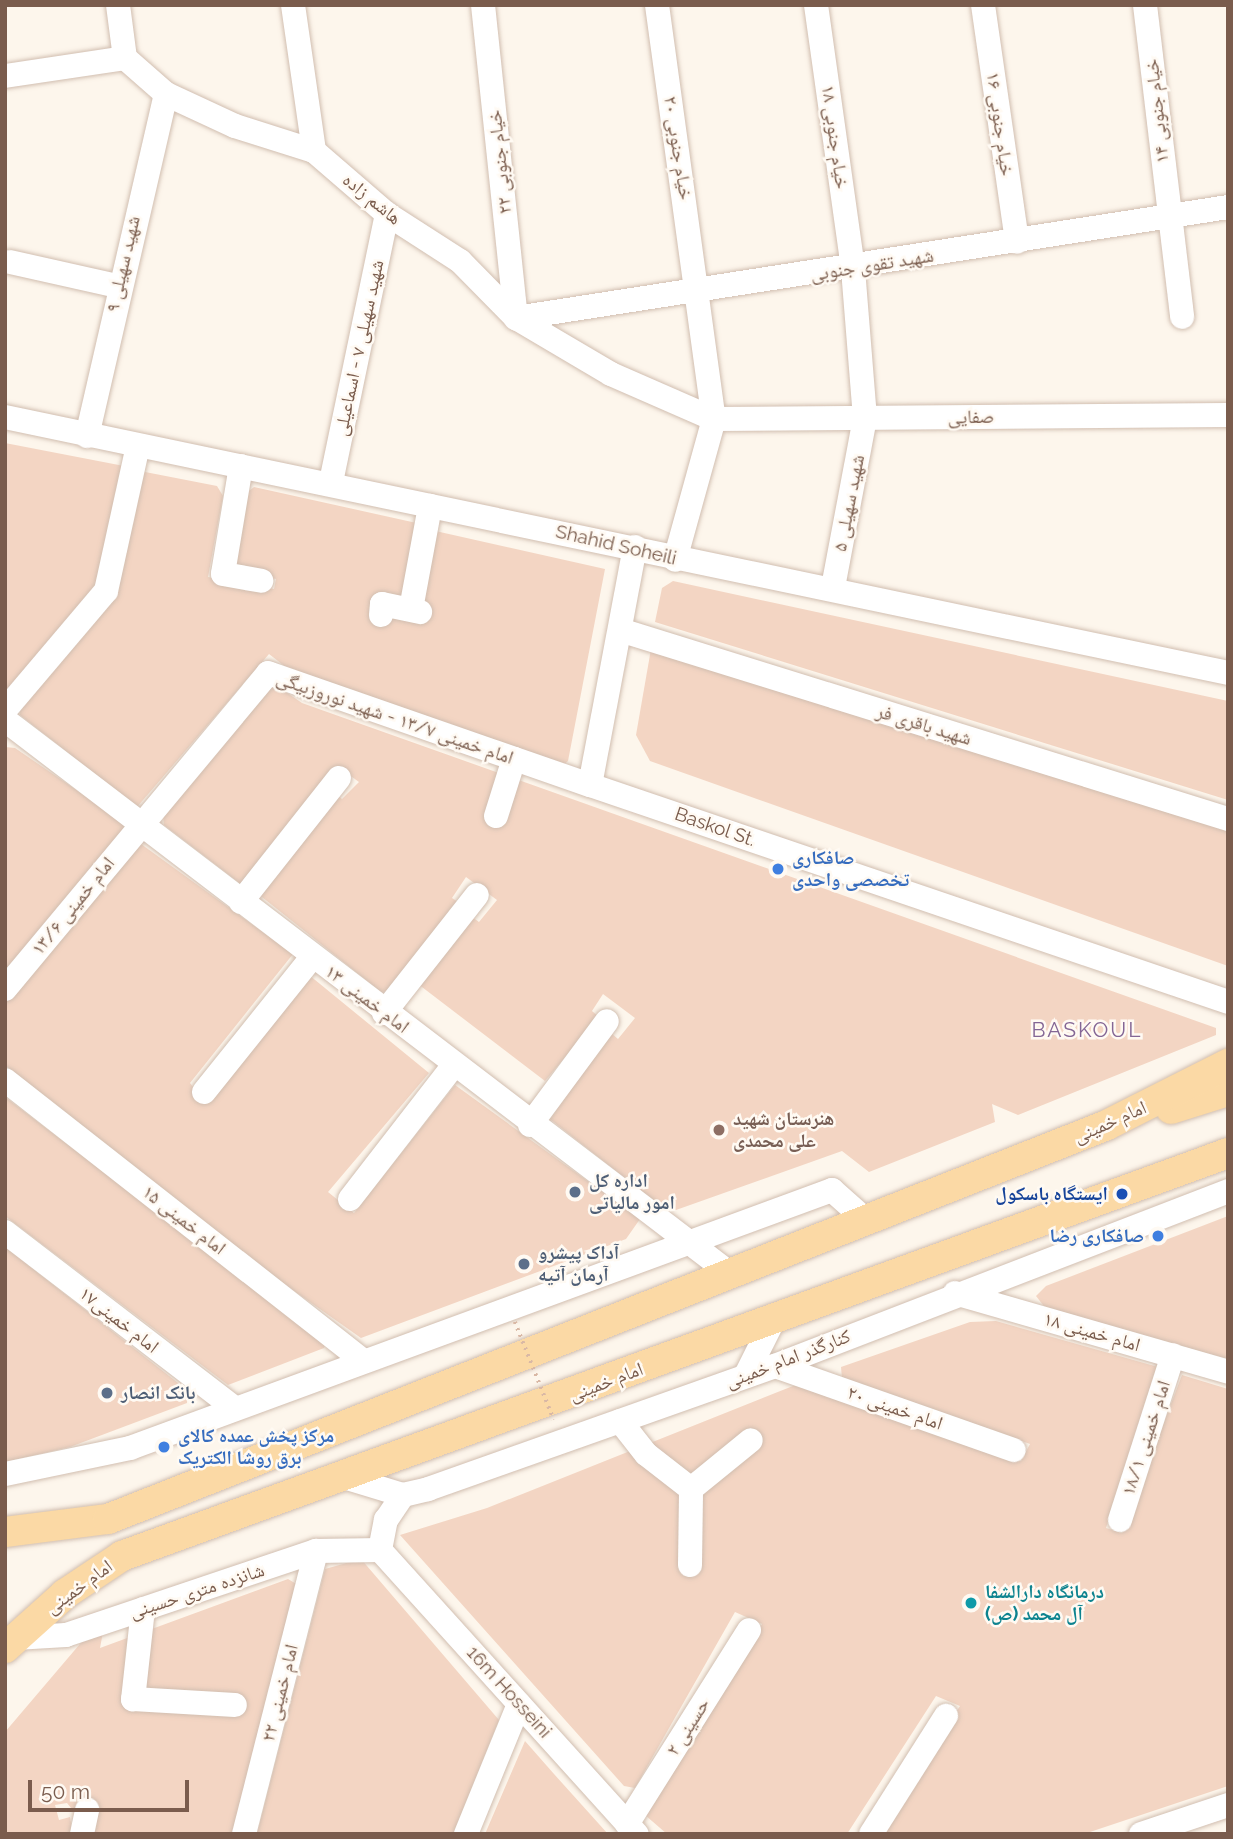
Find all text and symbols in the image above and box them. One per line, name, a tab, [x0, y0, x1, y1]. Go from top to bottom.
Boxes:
street label: خیام جنوبی ۱۴	[1140, 58, 1174, 164]
street label: خیام جنوبی ۱۶	[981, 71, 1019, 177]
street label: خیام جنوبی ۱۸	[816, 84, 854, 190]
street label: خیام جنوبی ۲۰	[659, 95, 697, 201]
street label: خیام جنوبی ۲۲	[483, 109, 517, 215]
street label: هاشم زاده	[338, 168, 406, 230]
street label: شهید سهیلی ۹	[101, 214, 145, 314]
street label: شهید تقوی جنوبی	[809, 244, 935, 286]
street label: شهید سهیلی ۷ - اسماعیلی	[329, 258, 389, 438]
street label: صفایی	[947, 405, 995, 429]
street label: شهید سهیلی ۵	[828, 453, 870, 553]
street label: Shahid Soheili	[553, 520, 679, 570]
street label: امام خمینی ۱۳/۷ - شهید نوروزبیگی	[274, 667, 516, 769]
street label: شهید باقری فر	[874, 700, 974, 750]
street label: Baskol St.	[671, 802, 759, 852]
place label: صافکاری تخصصی واحدی	[792, 847, 909, 891]
street label: امام خمینی ۱۳/۶	[27, 852, 119, 960]
marker: صافکاری تخصصی واحدی	[770, 861, 786, 877]
street label: امام خمینی ۱۳	[320, 960, 414, 1038]
district label: BASKOUL	[1032, 1017, 1142, 1043]
street label: امام خمینی	[1070, 1096, 1150, 1148]
place label: هنرستان شهید علی محمدی	[733, 1108, 834, 1152]
marker: هنرستان شهید علی محمدی	[711, 1122, 727, 1138]
place label: اداره کل امور مالیاتی	[589, 1170, 675, 1214]
street label: امام خمینی ۱۵	[138, 1180, 230, 1260]
place label: ایستگاه باسکول	[995, 1183, 1108, 1205]
marker: اداره کل امور مالیاتی	[567, 1184, 583, 1200]
marker: ایستگاه باسکول	[1114, 1186, 1130, 1202]
place label: صافکاری رضا	[1049, 1225, 1144, 1247]
marker: صافکاری رضا	[1150, 1228, 1166, 1244]
place label: آداک پیشرو آرمان آتیه	[538, 1242, 619, 1286]
marker: آداک پیشرو آرمان آتیه	[516, 1256, 532, 1272]
street label: امام خمینی۱۷	[75, 1282, 163, 1358]
street label: امام خمینی ۱۸	[1041, 1307, 1143, 1357]
street label: کنارگذر امام خمینی	[722, 1325, 854, 1393]
street label: امام خمینی	[566, 1357, 646, 1407]
street label: امام خمینی ۱۸/۱	[1117, 1378, 1175, 1498]
street label: امام خمینی ۲۰	[844, 1381, 946, 1435]
place label: بانک انصار	[121, 1382, 195, 1404]
marker: بانک انصار	[99, 1385, 115, 1401]
place label: مرکز پخش عمده کالای برق روشا الکتریک	[178, 1425, 334, 1469]
marker: مرکز پخش عمده کالای برق روشا الکتریک	[156, 1439, 172, 1455]
street label: امام خمینی	[41, 1555, 117, 1619]
street label: شانزده متری حسینی	[127, 1558, 267, 1624]
place label: درمانگاه دارالشفا آل محمد (ص)	[985, 1581, 1104, 1625]
marker: درمانگاه دارالشفا آل محمد (ص)	[963, 1595, 979, 1611]
street label: 16m Hosseini	[462, 1641, 556, 1743]
street label: امام خمینی ۲۲	[257, 1642, 303, 1744]
street label: حسینی ۲	[662, 1694, 714, 1760]
scale bar	[32, 1766, 192, 1810]
text: 50 m	[41, 1779, 90, 1804]

